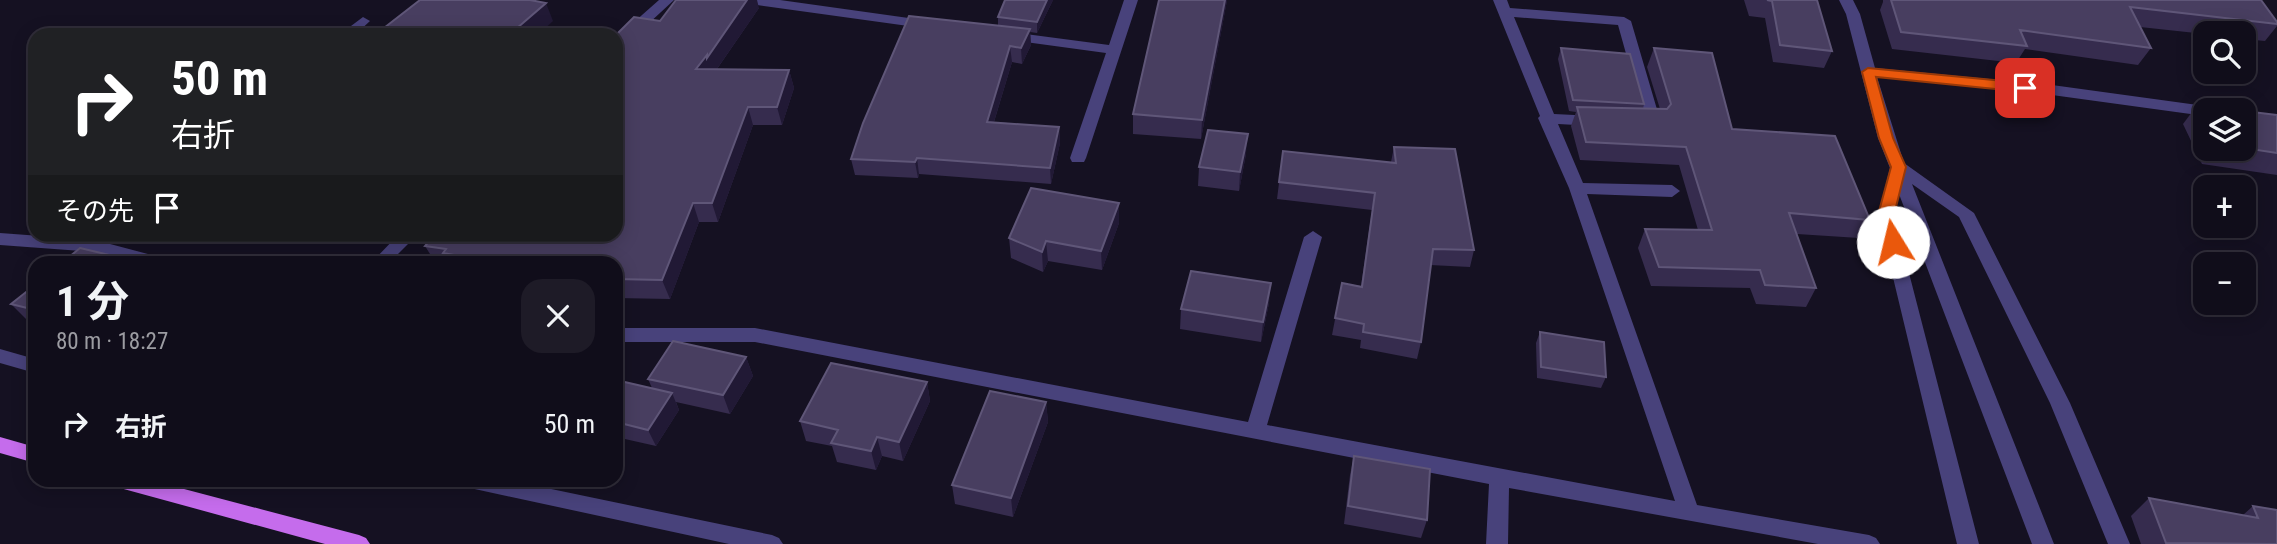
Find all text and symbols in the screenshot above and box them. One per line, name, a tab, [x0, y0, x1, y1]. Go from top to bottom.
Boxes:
map controls	[2193, 21, 2256, 315]
button: search	[2193, 21, 2256, 84]
text: 50 m	[171, 50, 268, 107]
icon: right	[56, 56, 147, 147]
pin	[1995, 58, 2055, 118]
icon: arrive	[2006, 69, 2044, 107]
button: layers	[2193, 98, 2256, 161]
text: 右折	[171, 116, 235, 154]
button: +	[2193, 175, 2256, 238]
icon: arrive	[148, 189, 186, 227]
text: その先	[56, 196, 134, 226]
position arrow	[1856, 205, 1930, 279]
button: −	[2193, 252, 2256, 315]
text: 1 分	[56, 277, 129, 326]
button: close	[521, 279, 595, 353]
text: 80 m · 18:27	[56, 328, 168, 355]
icon: right	[56, 405, 94, 443]
text: 50 m	[544, 409, 595, 439]
text: 右折	[115, 412, 167, 442]

